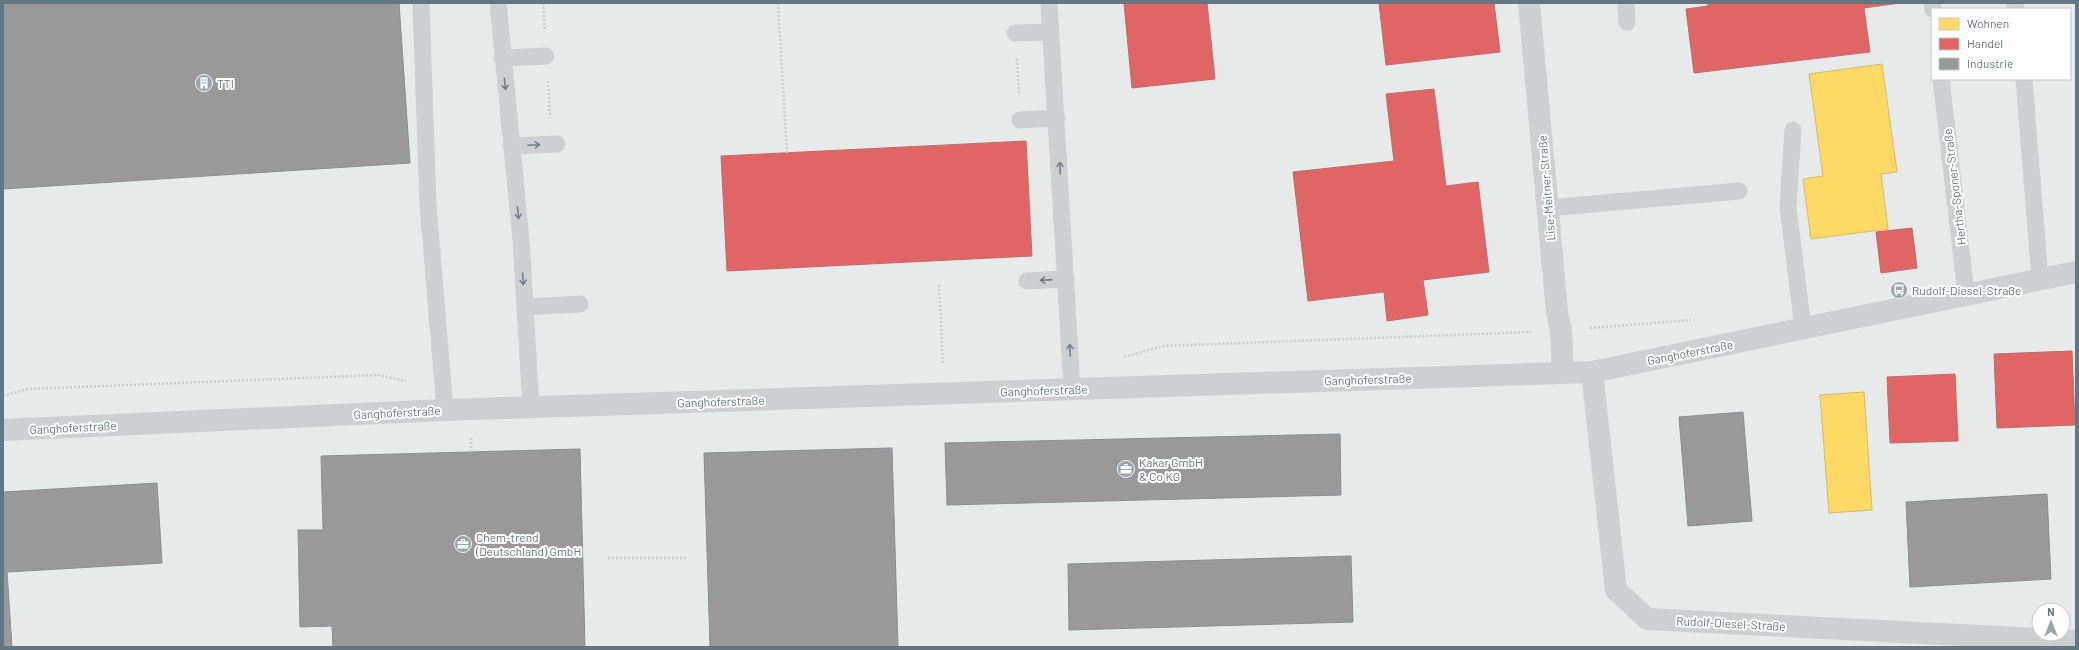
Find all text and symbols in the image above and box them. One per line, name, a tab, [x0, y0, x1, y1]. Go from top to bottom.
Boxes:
legend	[1931, 8, 2071, 80]
text: Wohnen	[1967, 16, 2009, 30]
text: Handel	[1967, 36, 2003, 50]
text: Industrie	[1967, 56, 2013, 70]
building icon: TTI	[194, 73, 214, 93]
place label: TTI	[217, 76, 234, 90]
one-way arrow	[501, 77, 509, 90]
street label: Hertha-Sponer-Straße	[1940, 128, 1968, 246]
street label: Lise-Meitner-Straße	[1534, 135, 1558, 241]
one-way arrow	[527, 141, 540, 148]
one-way arrow	[1056, 162, 1063, 175]
one-way arrow	[515, 206, 522, 219]
one-way arrow	[520, 272, 527, 285]
one-way arrow	[1040, 277, 1053, 284]
bus stop icon: Rudolf-Diesel-Straße	[1889, 280, 1909, 300]
place label: Rudolf-Diesel-Straße	[1912, 283, 2021, 297]
street label: Ganghoferstraße	[1646, 337, 1734, 367]
one-way arrow	[1066, 344, 1073, 357]
street label: Ganghoferstraße	[1324, 370, 1412, 388]
street label: Ganghoferstraße	[1000, 381, 1088, 399]
street label: Ganghoferstraße	[677, 392, 765, 410]
street label: Ganghoferstraße	[353, 403, 441, 421]
street label: Ganghoferstraße	[29, 418, 117, 436]
place label: Kakar GmbH & Co KG	[1139, 455, 1203, 483]
office icon: Kakar GmbH & Co KG	[1116, 459, 1136, 479]
place label: Chem-trend (Deutschland) GmbH	[475, 530, 581, 558]
office icon: Chem-trend (Deutschland) GmbH	[453, 534, 473, 554]
north arrow	[2031, 602, 2071, 642]
text: N	[2047, 605, 2055, 618]
street label: Rudolf-Diesel-Straße	[1676, 613, 1786, 633]

